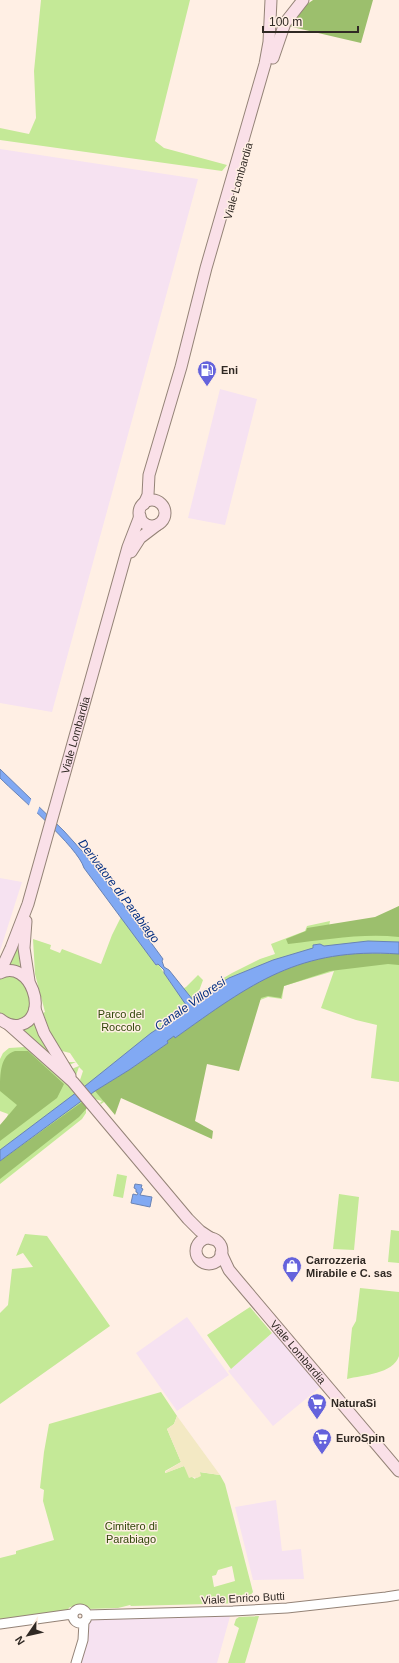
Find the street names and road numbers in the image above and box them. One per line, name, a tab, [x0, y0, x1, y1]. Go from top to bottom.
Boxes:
street label: Viale Lombardia	[221, 140, 255, 221]
street label: Viale Lombardia	[59, 694, 92, 775]
street label: Viale Lombardia	[268, 1318, 329, 1387]
street label: Viale Enrico Butti	[201, 1590, 285, 1606]

